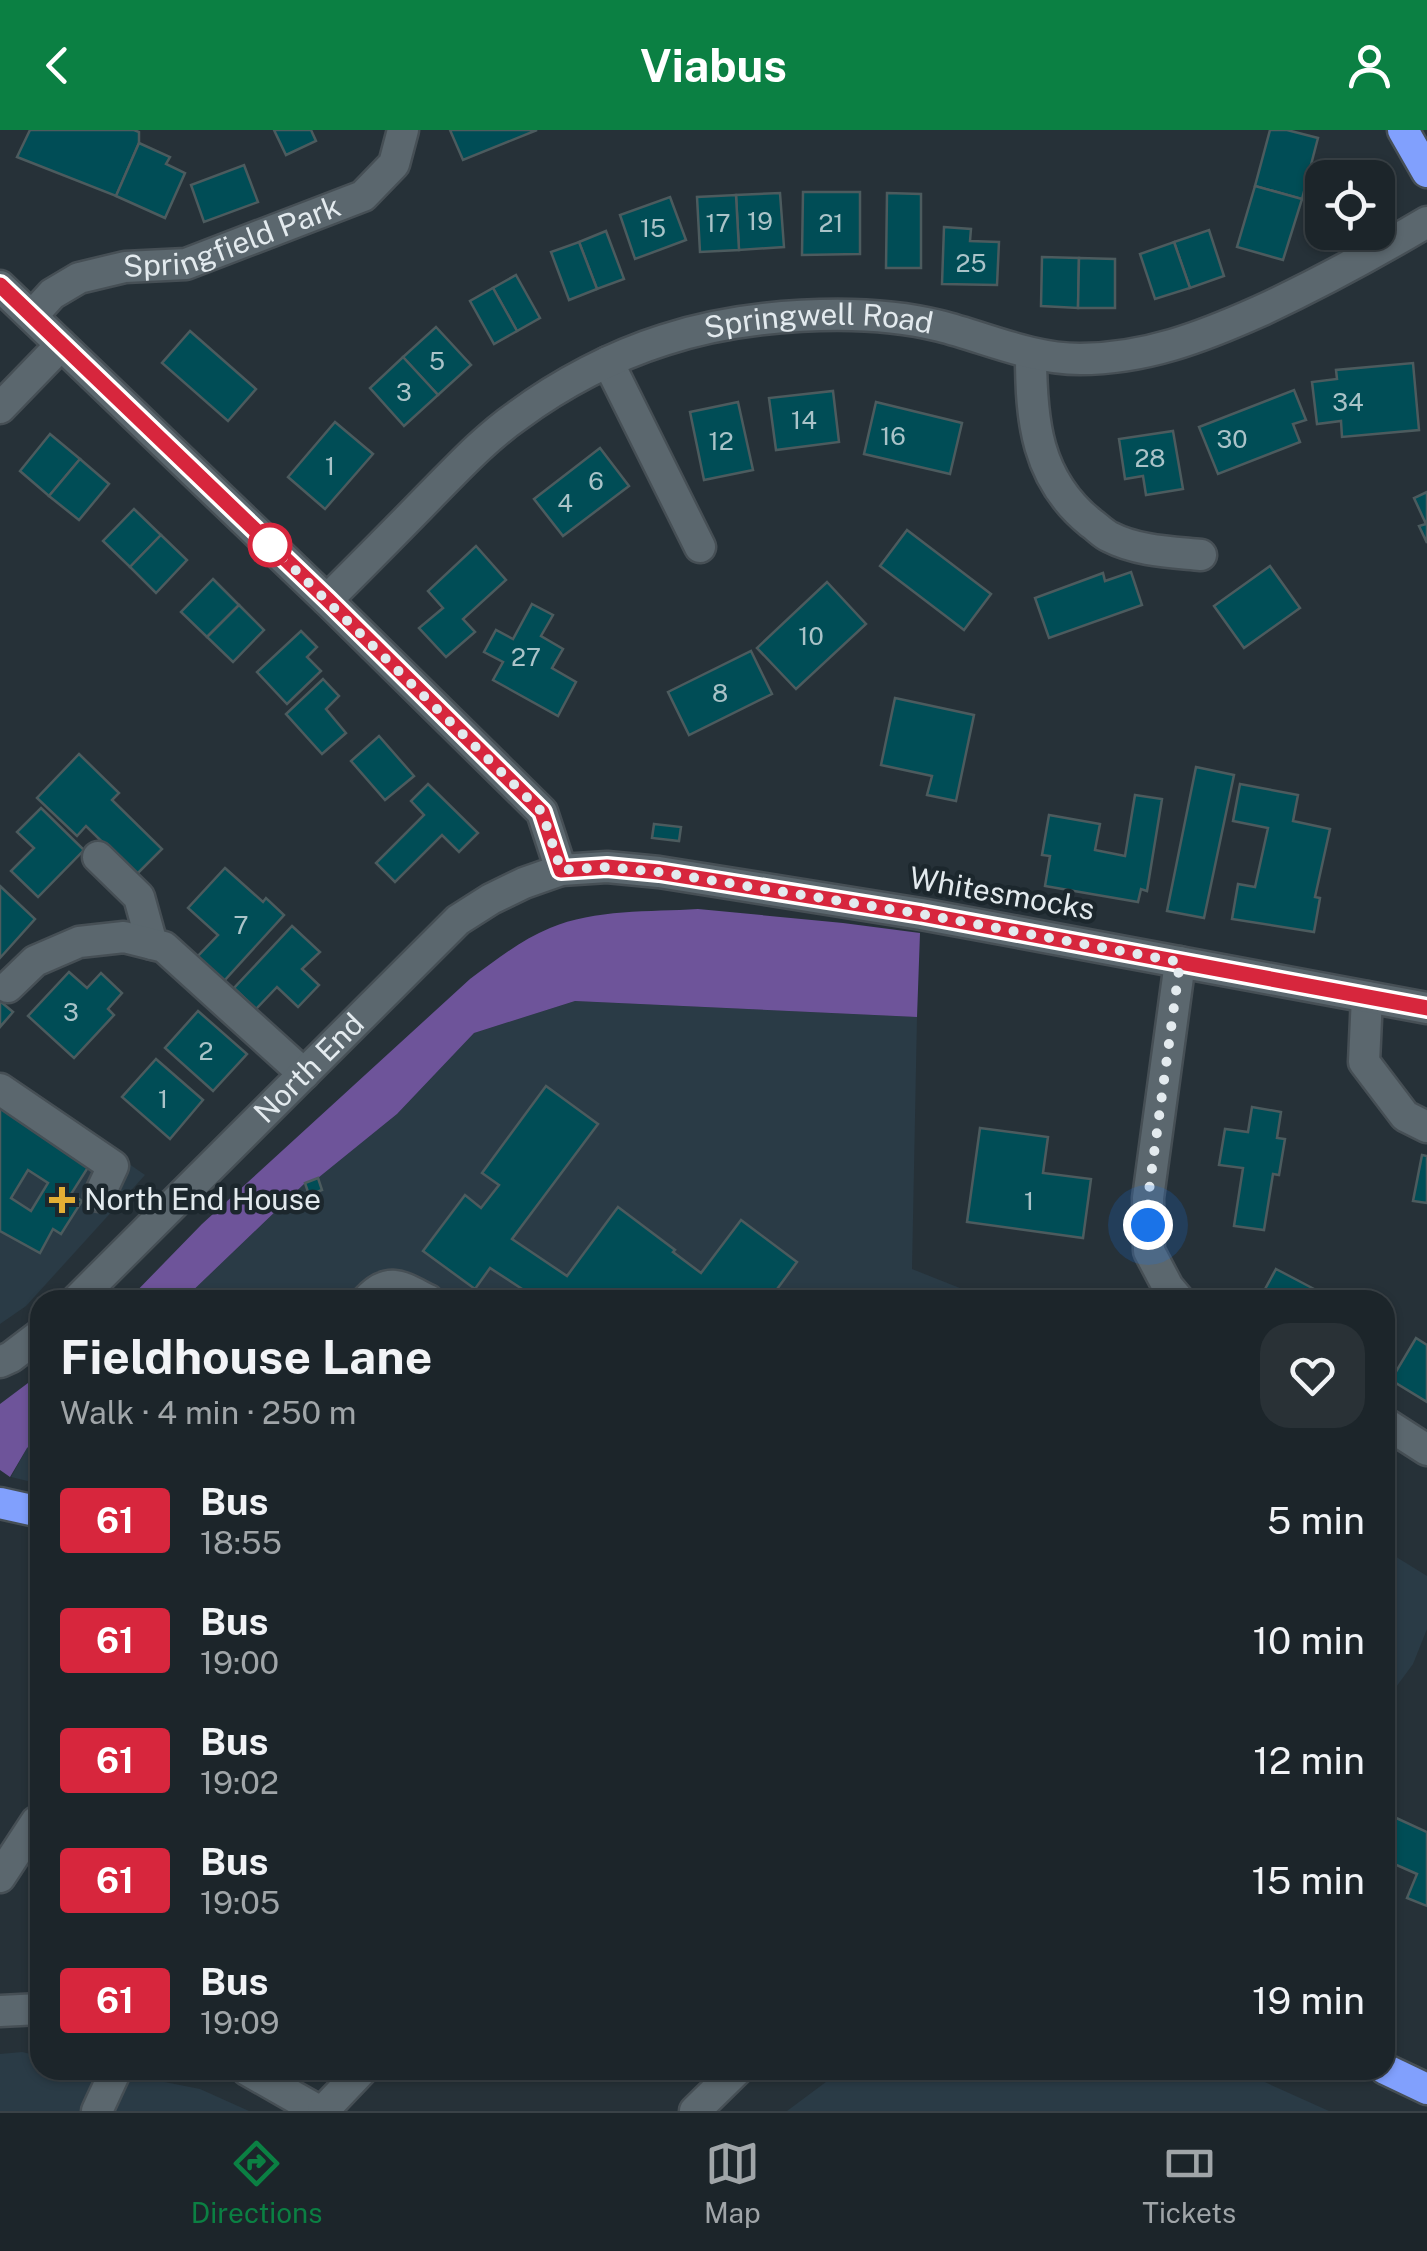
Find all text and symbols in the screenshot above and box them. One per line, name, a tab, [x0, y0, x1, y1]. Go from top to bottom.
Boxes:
icon: back	[30, 38, 85, 93]
icon: person	[1342, 38, 1397, 93]
text: Viabus	[640, 39, 787, 92]
map controls	[1305, 160, 1395, 250]
button: locate	[1305, 160, 1395, 250]
street label: Springfield Park	[122, 187, 345, 284]
house number: 19	[747, 206, 773, 236]
house number: 17	[705, 208, 731, 238]
house number: 21	[818, 208, 844, 238]
house number: 15	[640, 213, 666, 243]
house number: 25	[956, 248, 986, 278]
street label: Springwell Road	[701, 296, 936, 345]
house number: 5	[429, 346, 445, 376]
house number: 3	[396, 377, 412, 407]
house number: 34	[1332, 387, 1364, 417]
house number: 14	[791, 405, 817, 435]
house number: 16	[880, 421, 906, 451]
house number: 30	[1217, 424, 1247, 454]
house number: 12	[708, 426, 734, 456]
house number: 28	[1134, 443, 1166, 473]
house number: 1	[325, 451, 335, 481]
house number: 6	[588, 466, 604, 496]
house number: 4	[557, 488, 573, 518]
unlabelled marker	[249, 524, 291, 566]
house number: 10	[798, 621, 824, 651]
house number: 27	[511, 642, 541, 672]
house number: 8	[712, 678, 728, 708]
street label: Whitesmocks	[907, 859, 1098, 927]
house number: 7	[233, 910, 249, 940]
house number: 3	[63, 997, 79, 1027]
street label: North End	[246, 1005, 371, 1130]
house number: 2	[199, 1036, 213, 1066]
house number: 1	[158, 1084, 168, 1114]
place label: North End House	[84, 1181, 321, 1217]
house number: 1	[1024, 1186, 1034, 1216]
marker: North End House	[49, 1187, 75, 1213]
your location	[1123, 1200, 1173, 1250]
button: heart	[1260, 1323, 1365, 1428]
text: Fieldhouse Lane	[60, 1328, 432, 1385]
text: Walk · 4 min · 250 m	[60, 1394, 356, 1431]
text: Bus	[200, 1479, 269, 1524]
text: 5 min	[1267, 1498, 1365, 1543]
text: 61	[96, 1500, 134, 1541]
text: 18:55	[200, 1524, 282, 1561]
text: Bus	[200, 1599, 269, 1644]
text: 10 min	[1253, 1618, 1365, 1663]
text: 61	[96, 1620, 134, 1661]
text: 19:00	[200, 1644, 279, 1681]
text: Bus	[200, 1719, 269, 1764]
text: 12 min	[1253, 1738, 1365, 1783]
text: 61	[96, 1740, 134, 1781]
text: 19:02	[200, 1764, 279, 1801]
text: Bus	[200, 1839, 269, 1884]
text: 15 min	[1252, 1858, 1365, 1903]
text: 61	[96, 1860, 134, 1901]
text: 19:05	[200, 1884, 280, 1921]
text: Bus	[200, 1959, 269, 2004]
text: 19 min	[1252, 1978, 1365, 2023]
text: 61	[96, 1980, 134, 2021]
text: 19:09	[200, 2004, 280, 2041]
tab: Directions	[191, 2136, 322, 2229]
tab: Map	[704, 2136, 761, 2229]
tab: Tickets	[1142, 2136, 1236, 2229]

